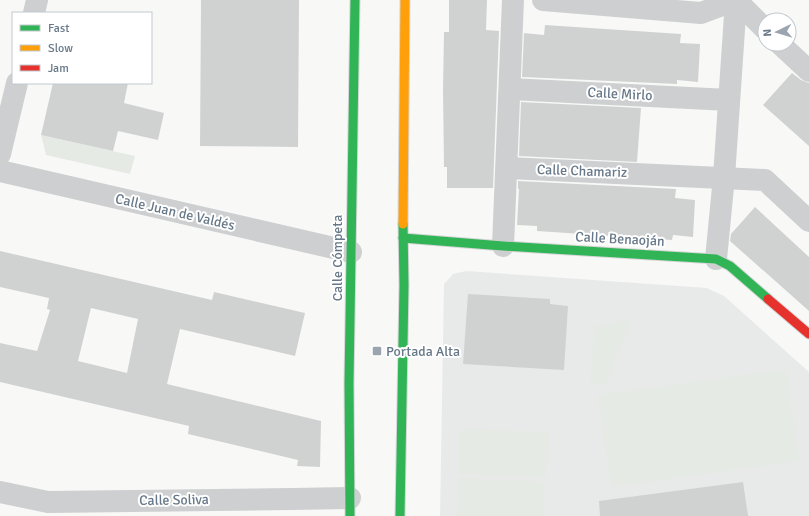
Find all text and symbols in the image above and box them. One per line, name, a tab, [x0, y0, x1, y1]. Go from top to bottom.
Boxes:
legend	[12, 12, 152, 84]
north arrow	[757, 12, 797, 52]
text: Fast	[48, 21, 69, 36]
text: N	[761, 28, 774, 37]
text: Slow	[48, 41, 73, 56]
text: Jam	[48, 61, 69, 76]
street label: Calle Mirlo	[587, 84, 653, 104]
street label: Calle Chamariz	[537, 161, 627, 181]
street label: Calle Juan de Valdés	[114, 190, 236, 234]
street label: Calle Cómpeta	[329, 215, 346, 301]
street label: Calle Benaoján	[575, 228, 665, 250]
place label: Portada Alta	[386, 343, 460, 360]
marker: Portada Alta	[371, 345, 383, 357]
street label: Calle Soliva	[139, 491, 209, 509]

